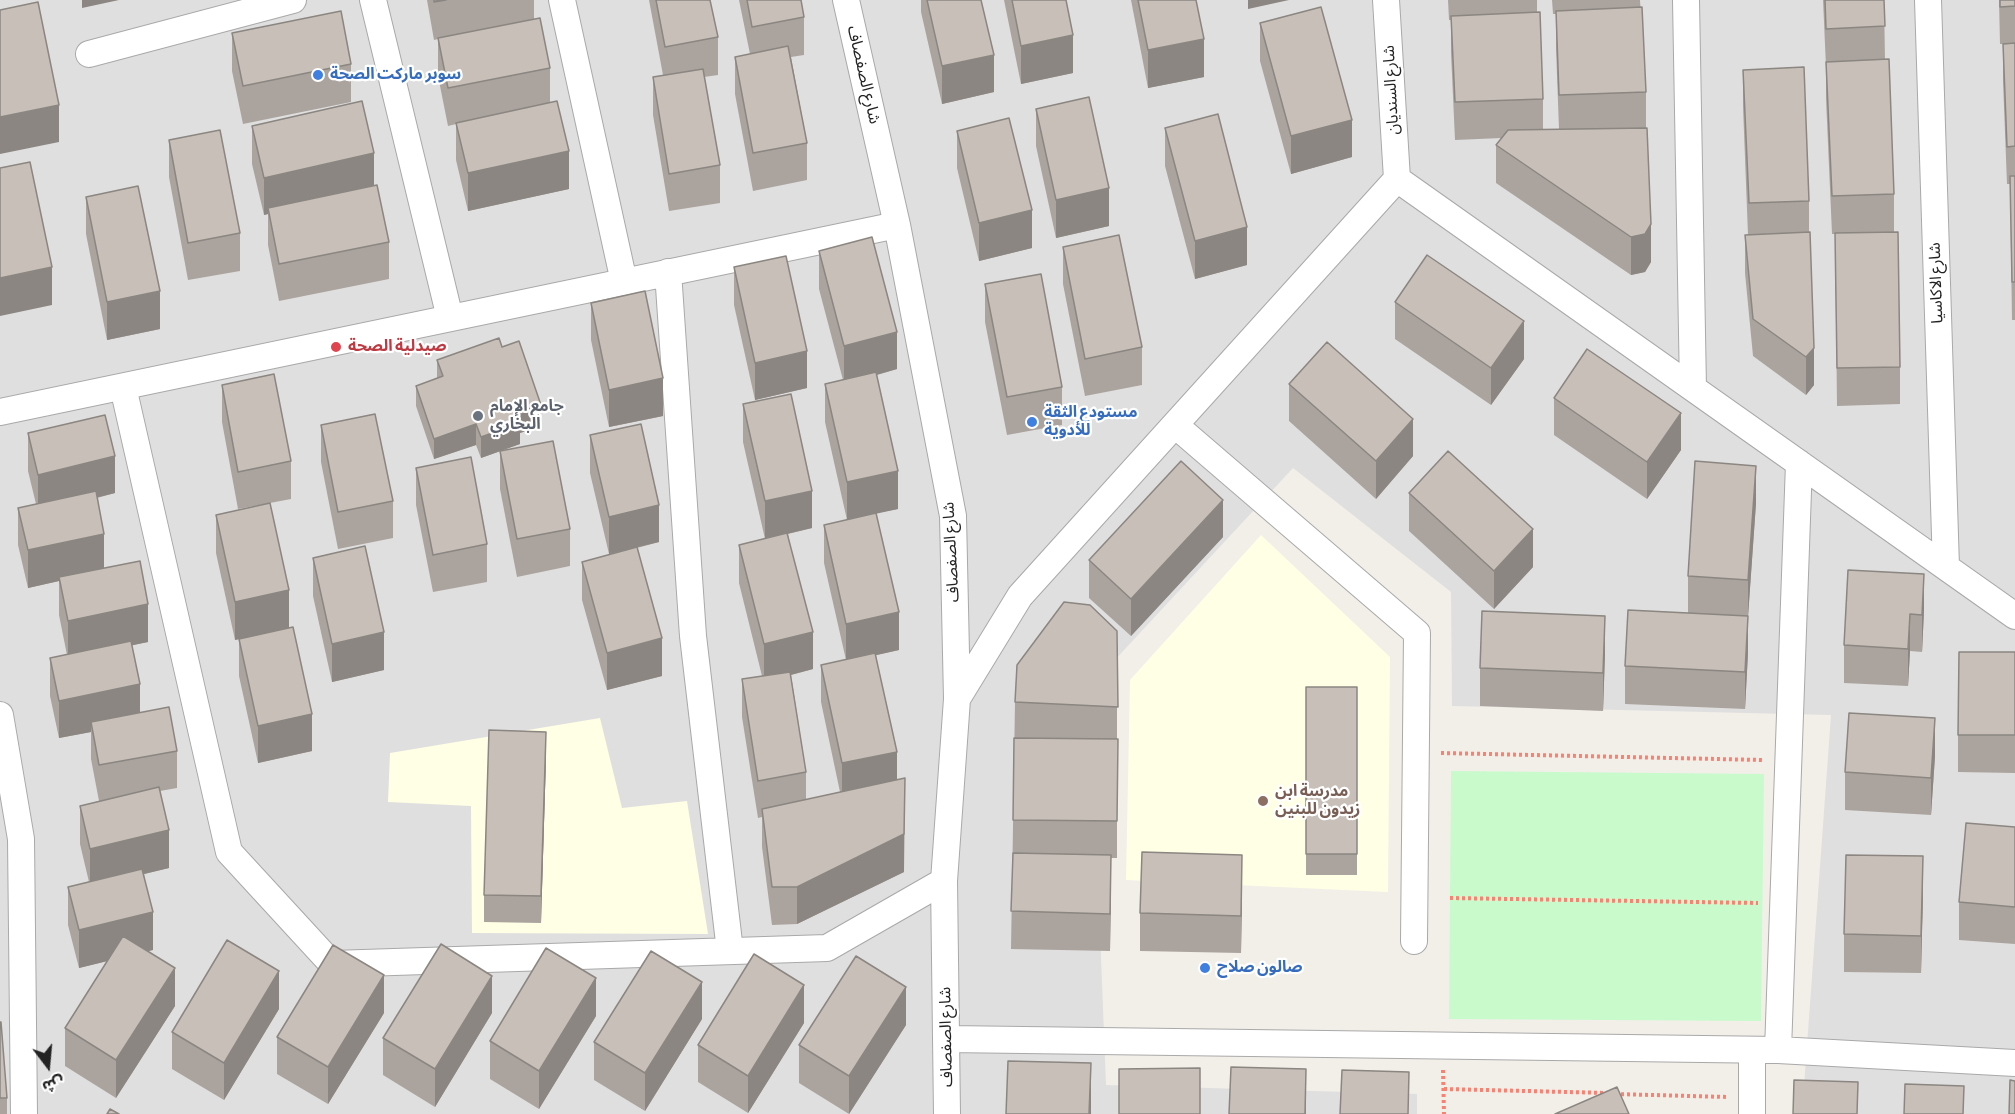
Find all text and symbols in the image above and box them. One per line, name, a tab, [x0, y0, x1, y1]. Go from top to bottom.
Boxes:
street label: شارع الصفصاف	[842, 24, 884, 126]
street label: شارع السنديان	[1380, 45, 1404, 135]
place label: سوبر ماركت الصحة	[330, 65, 461, 85]
marker: سوبر ماركت الصحة	[311, 68, 325, 82]
street label: شارع الاكاسيا	[1926, 242, 1948, 324]
place label: صيدلية الصحة	[348, 337, 446, 357]
marker: صيدلية الصحة	[329, 340, 343, 354]
place label: جامع الإمام البخاري	[490, 397, 564, 435]
place label: مستودع الثقة للأدوية	[1044, 403, 1137, 441]
marker: جامع الإمام البخاري	[471, 409, 485, 423]
marker: مستودع الثقة للأدوية	[1025, 415, 1039, 429]
street label: شارع الصفصاف	[940, 501, 964, 603]
place label: مدرسة ابن زيدون للبنين	[1275, 782, 1360, 820]
marker: مدرسة ابن زيدون للبنين	[1256, 794, 1270, 808]
place label: صالون صلاح	[1217, 958, 1303, 978]
marker: صالون صلاح	[1198, 961, 1212, 975]
street label: شارع الصفصاف	[937, 987, 957, 1087]
north arrow	[18, 1036, 78, 1096]
text: ش	[40, 1072, 66, 1096]

